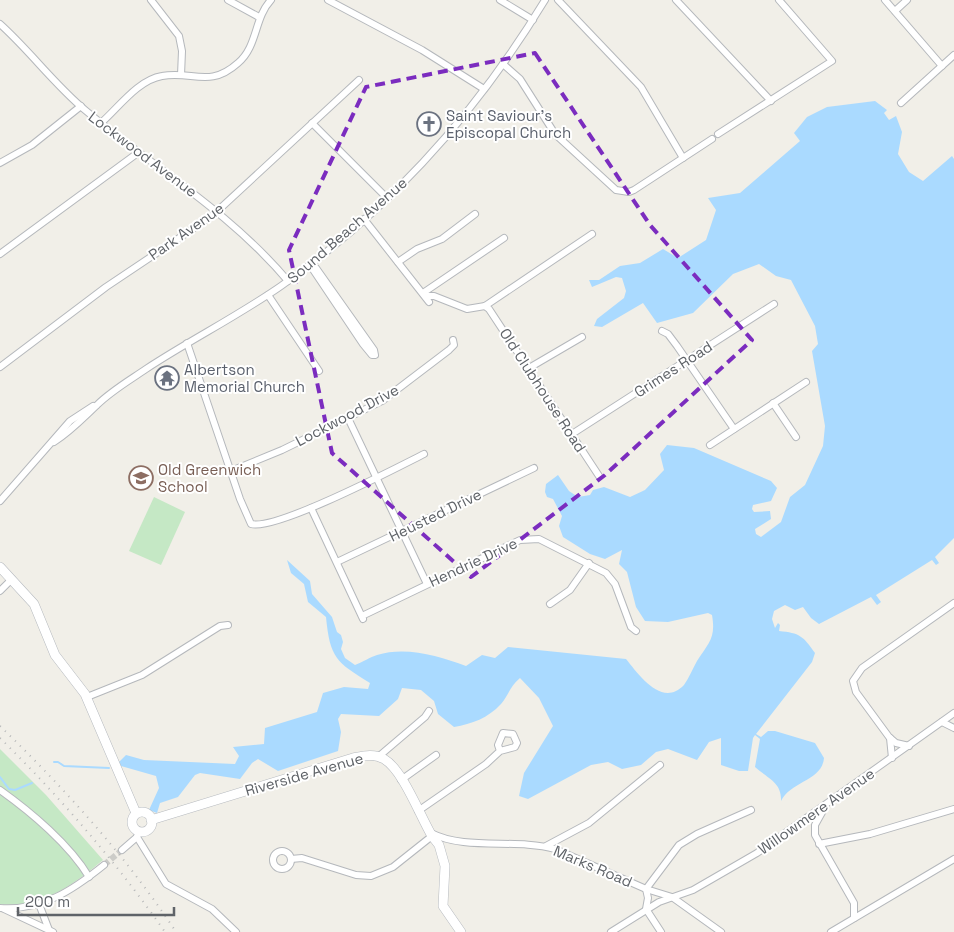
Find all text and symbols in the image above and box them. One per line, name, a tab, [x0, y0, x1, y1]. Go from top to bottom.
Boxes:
place label: Saint Saviour's Episcopal Church	[446, 106, 571, 142]
street label: Lockwood Avenue	[85, 107, 201, 201]
church icon: Saint Saviour's Episcopal Church	[416, 111, 442, 137]
street label: Sound Beach Avenue	[283, 173, 411, 287]
street label: Park Avenue	[145, 198, 228, 264]
street label: Old Clubhouse Road	[496, 324, 590, 456]
street label: Grimes Road	[630, 337, 716, 401]
place label: Albertson Memorial Church	[184, 360, 305, 396]
temple icon: Albertson Memorial Church	[154, 365, 180, 391]
street label: Lockwood Drive	[292, 380, 402, 450]
place label: Old Greenwich School	[158, 460, 261, 496]
school or university icon: Old Greenwich School	[128, 465, 154, 491]
street label: Heusted Drive	[386, 484, 484, 546]
street label: Hendrie Drive	[426, 533, 520, 591]
street label: Riverside Avenue	[243, 748, 365, 800]
street label: Willowmere Avenue	[754, 764, 878, 858]
street label: Marks Road	[551, 841, 635, 891]
scale bar	[18, 884, 174, 916]
text: 200 m	[25, 892, 70, 911]

